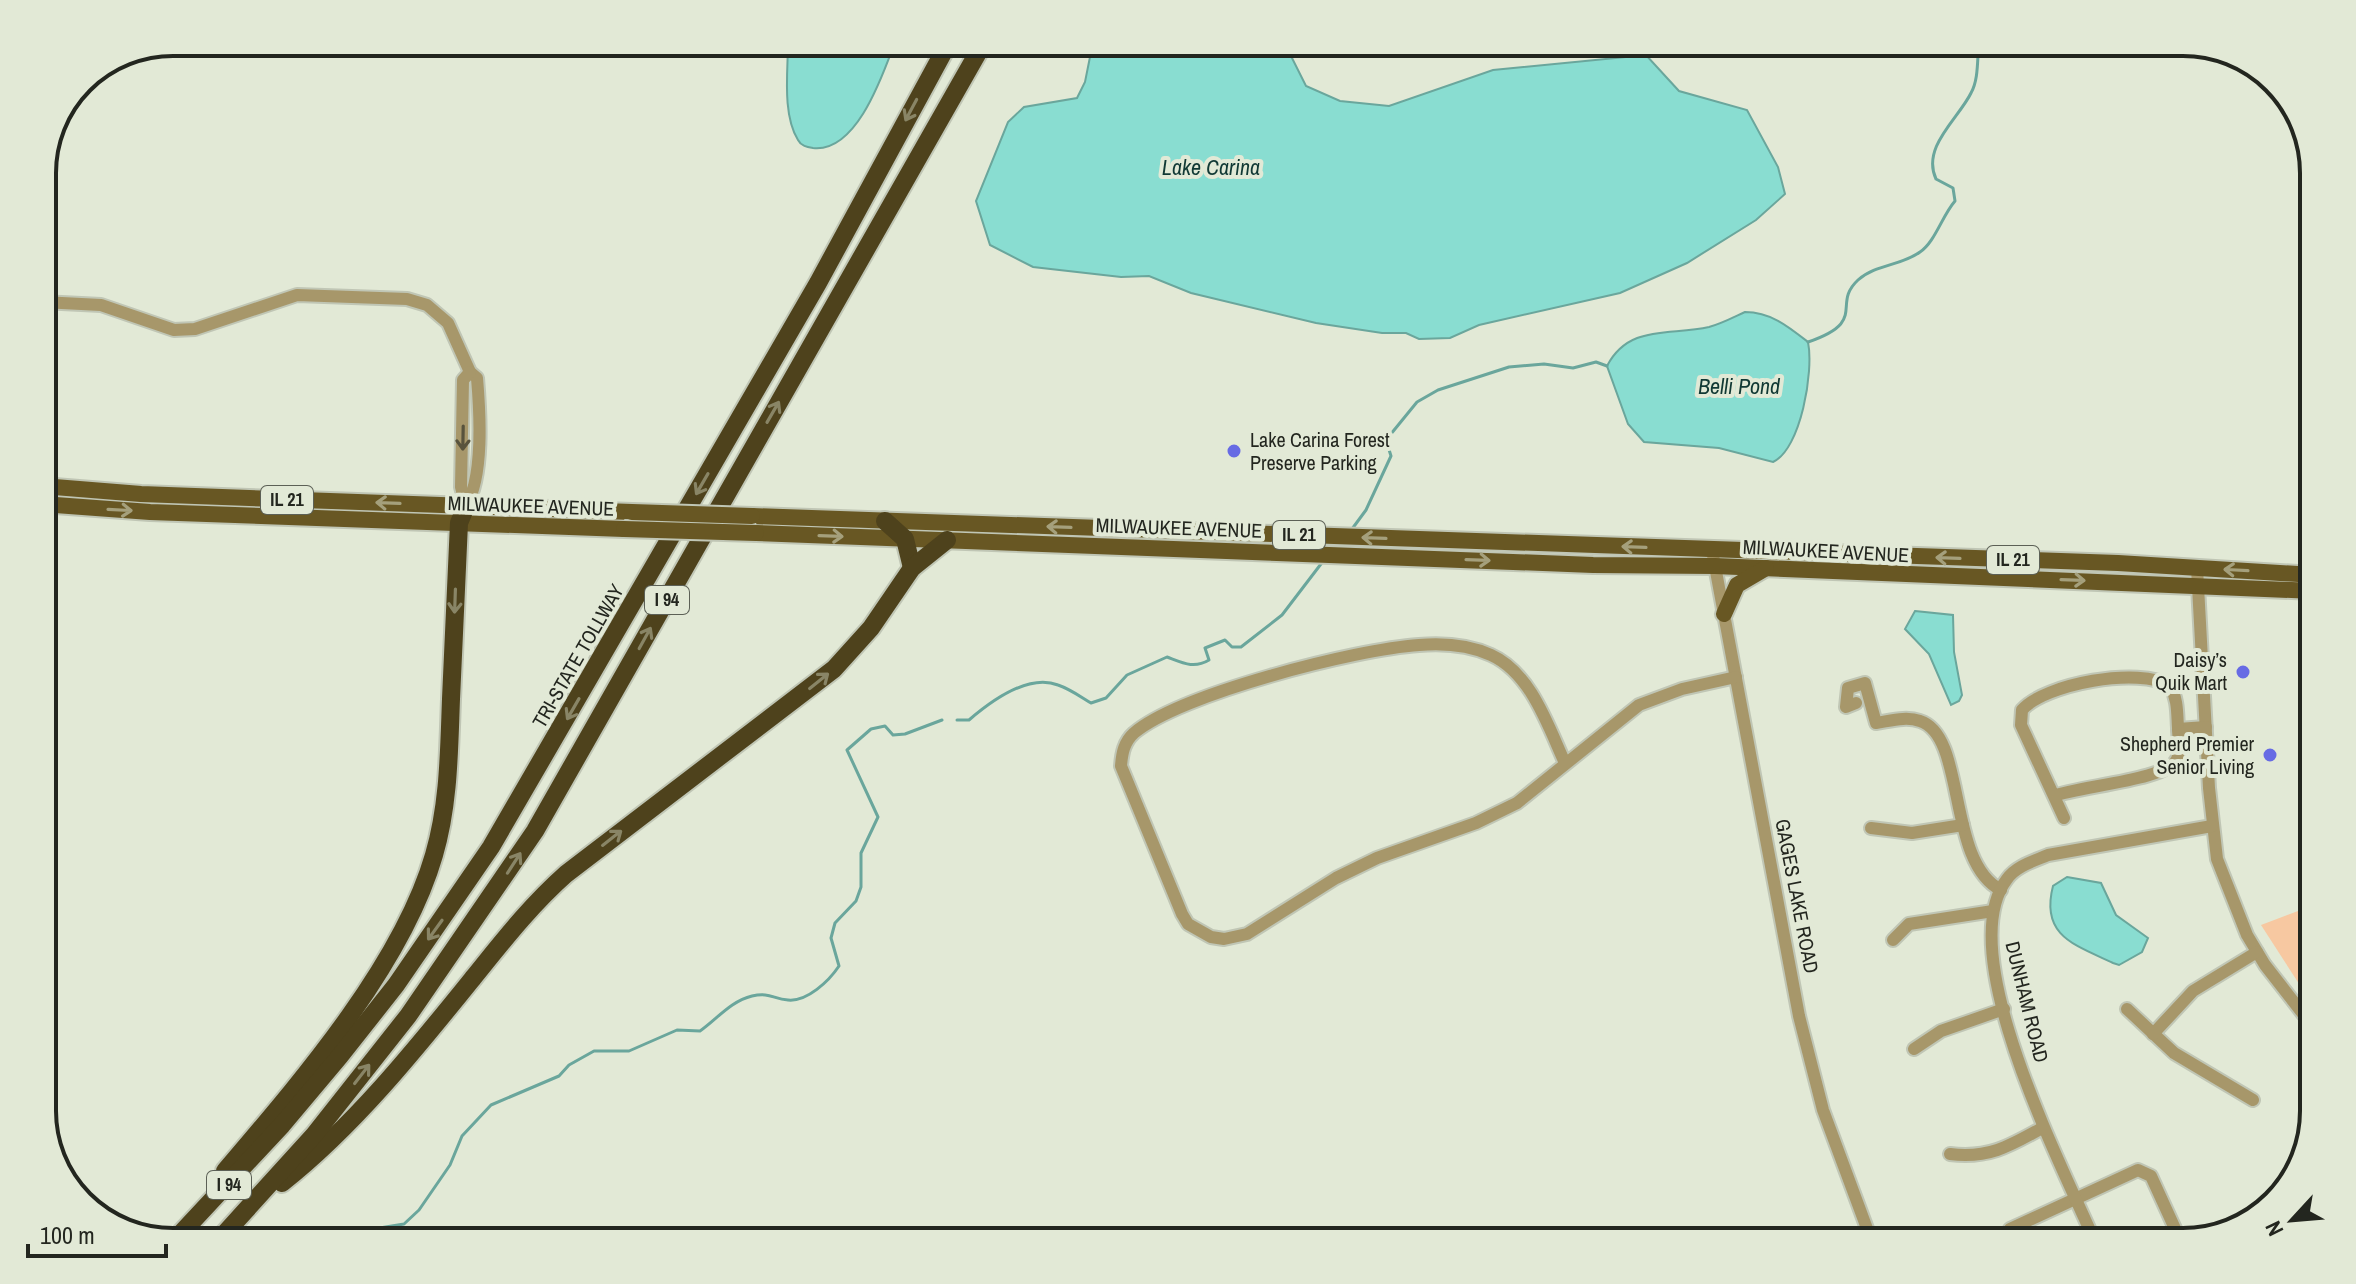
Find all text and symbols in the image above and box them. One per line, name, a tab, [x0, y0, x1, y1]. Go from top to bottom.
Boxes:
one-way arrow	[903, 98, 919, 122]
water label: Lake Carina	[1162, 152, 1260, 182]
water label: Belli Pond	[1698, 371, 1781, 401]
one-way arrow	[766, 401, 782, 424]
one-way arrow	[455, 424, 471, 451]
place label: Lake Carina Forest Preserve Parking	[1250, 426, 1390, 476]
marker: Lake Carina Forest Preserve Parking	[1225, 442, 1243, 460]
one-way arrow	[694, 472, 710, 495]
road number: IL 21	[261, 486, 313, 514]
street label: MILWAUKEE AVENUE	[447, 489, 615, 522]
one-way arrow	[375, 496, 402, 511]
one-way arrow	[106, 503, 133, 518]
street label: MILWAUKEE AVENUE	[1095, 511, 1263, 544]
one-way arrow	[1046, 519, 1073, 535]
road number: IL 21	[1273, 521, 1325, 549]
one-way arrow	[817, 529, 844, 544]
one-way arrow	[1362, 530, 1388, 545]
street label: MILWAUKEE AVENUE	[1742, 533, 1910, 568]
one-way arrow	[1621, 540, 1648, 555]
road number: IL 21	[1987, 546, 2039, 574]
one-way arrow	[1935, 550, 1962, 565]
one-way arrow	[1464, 553, 1491, 568]
one-way arrow	[2223, 562, 2250, 577]
one-way arrow	[2059, 573, 2086, 588]
street label: TRI-STATE TOLLWAY	[525, 579, 630, 733]
road number: I 94	[645, 586, 689, 614]
one-way arrow	[448, 587, 463, 614]
one-way arrow	[638, 627, 653, 651]
place label: Daisy’s Quik Mart	[2155, 646, 2227, 696]
marker: Daisy’s Quik Mart	[2234, 663, 2252, 681]
one-way arrow	[808, 672, 829, 689]
one-way arrow	[565, 697, 581, 720]
place label: Shepherd Premier Senior Living	[2120, 730, 2255, 780]
marker: Shepherd Premier Senior Living	[2261, 746, 2279, 764]
street label: GAGES LAKE ROAD	[1769, 816, 1826, 975]
one-way arrow	[601, 829, 622, 847]
one-way arrow	[505, 852, 522, 874]
one-way arrow	[427, 918, 443, 940]
street label: DUNHAM ROAD	[1999, 939, 2056, 1065]
one-way arrow	[354, 1064, 371, 1085]
road number: I 94	[207, 1171, 251, 1199]
north arrow	[2252, 1180, 2332, 1260]
scale bar	[28, 1208, 166, 1258]
text: N	[2258, 1216, 2290, 1241]
text: 100 m	[40, 1219, 95, 1251]

